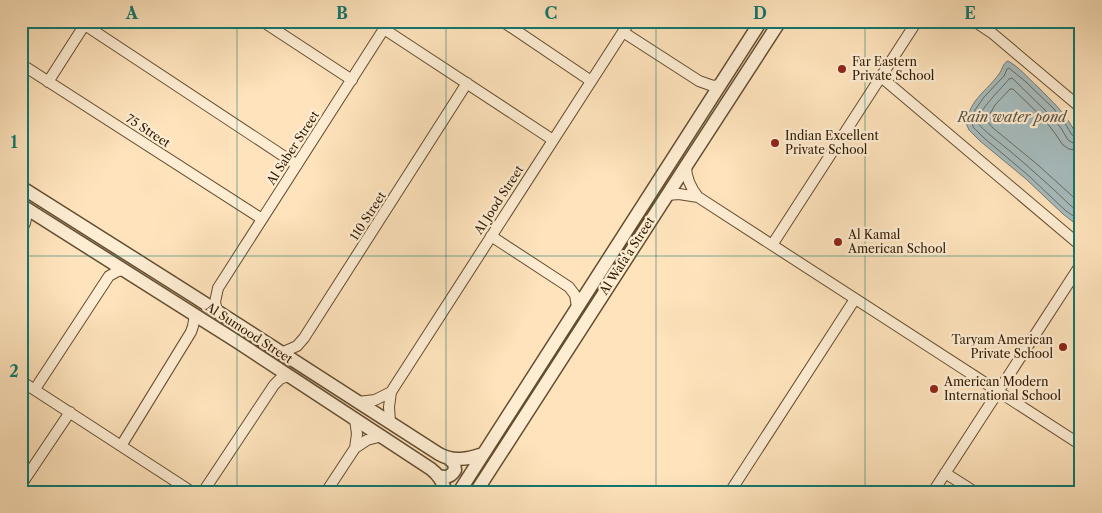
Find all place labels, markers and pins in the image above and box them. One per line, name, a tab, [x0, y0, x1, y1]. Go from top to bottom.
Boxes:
place label: Far Eastern Private School	[852, 54, 935, 83]
marker: Far Eastern Private School	[836, 63, 848, 75]
place label: Indian Excellent Private School	[785, 128, 879, 157]
marker: Indian Excellent Private School	[769, 137, 781, 149]
place label: Al Kamal American School	[847, 227, 947, 256]
marker: Al Kamal American School	[832, 236, 844, 248]
place label: Taryam American Private School	[952, 332, 1053, 361]
marker: Taryam American Private School	[1057, 341, 1069, 353]
place label: American Modern International School	[943, 374, 1061, 403]
marker: American Modern International School	[928, 383, 940, 395]

